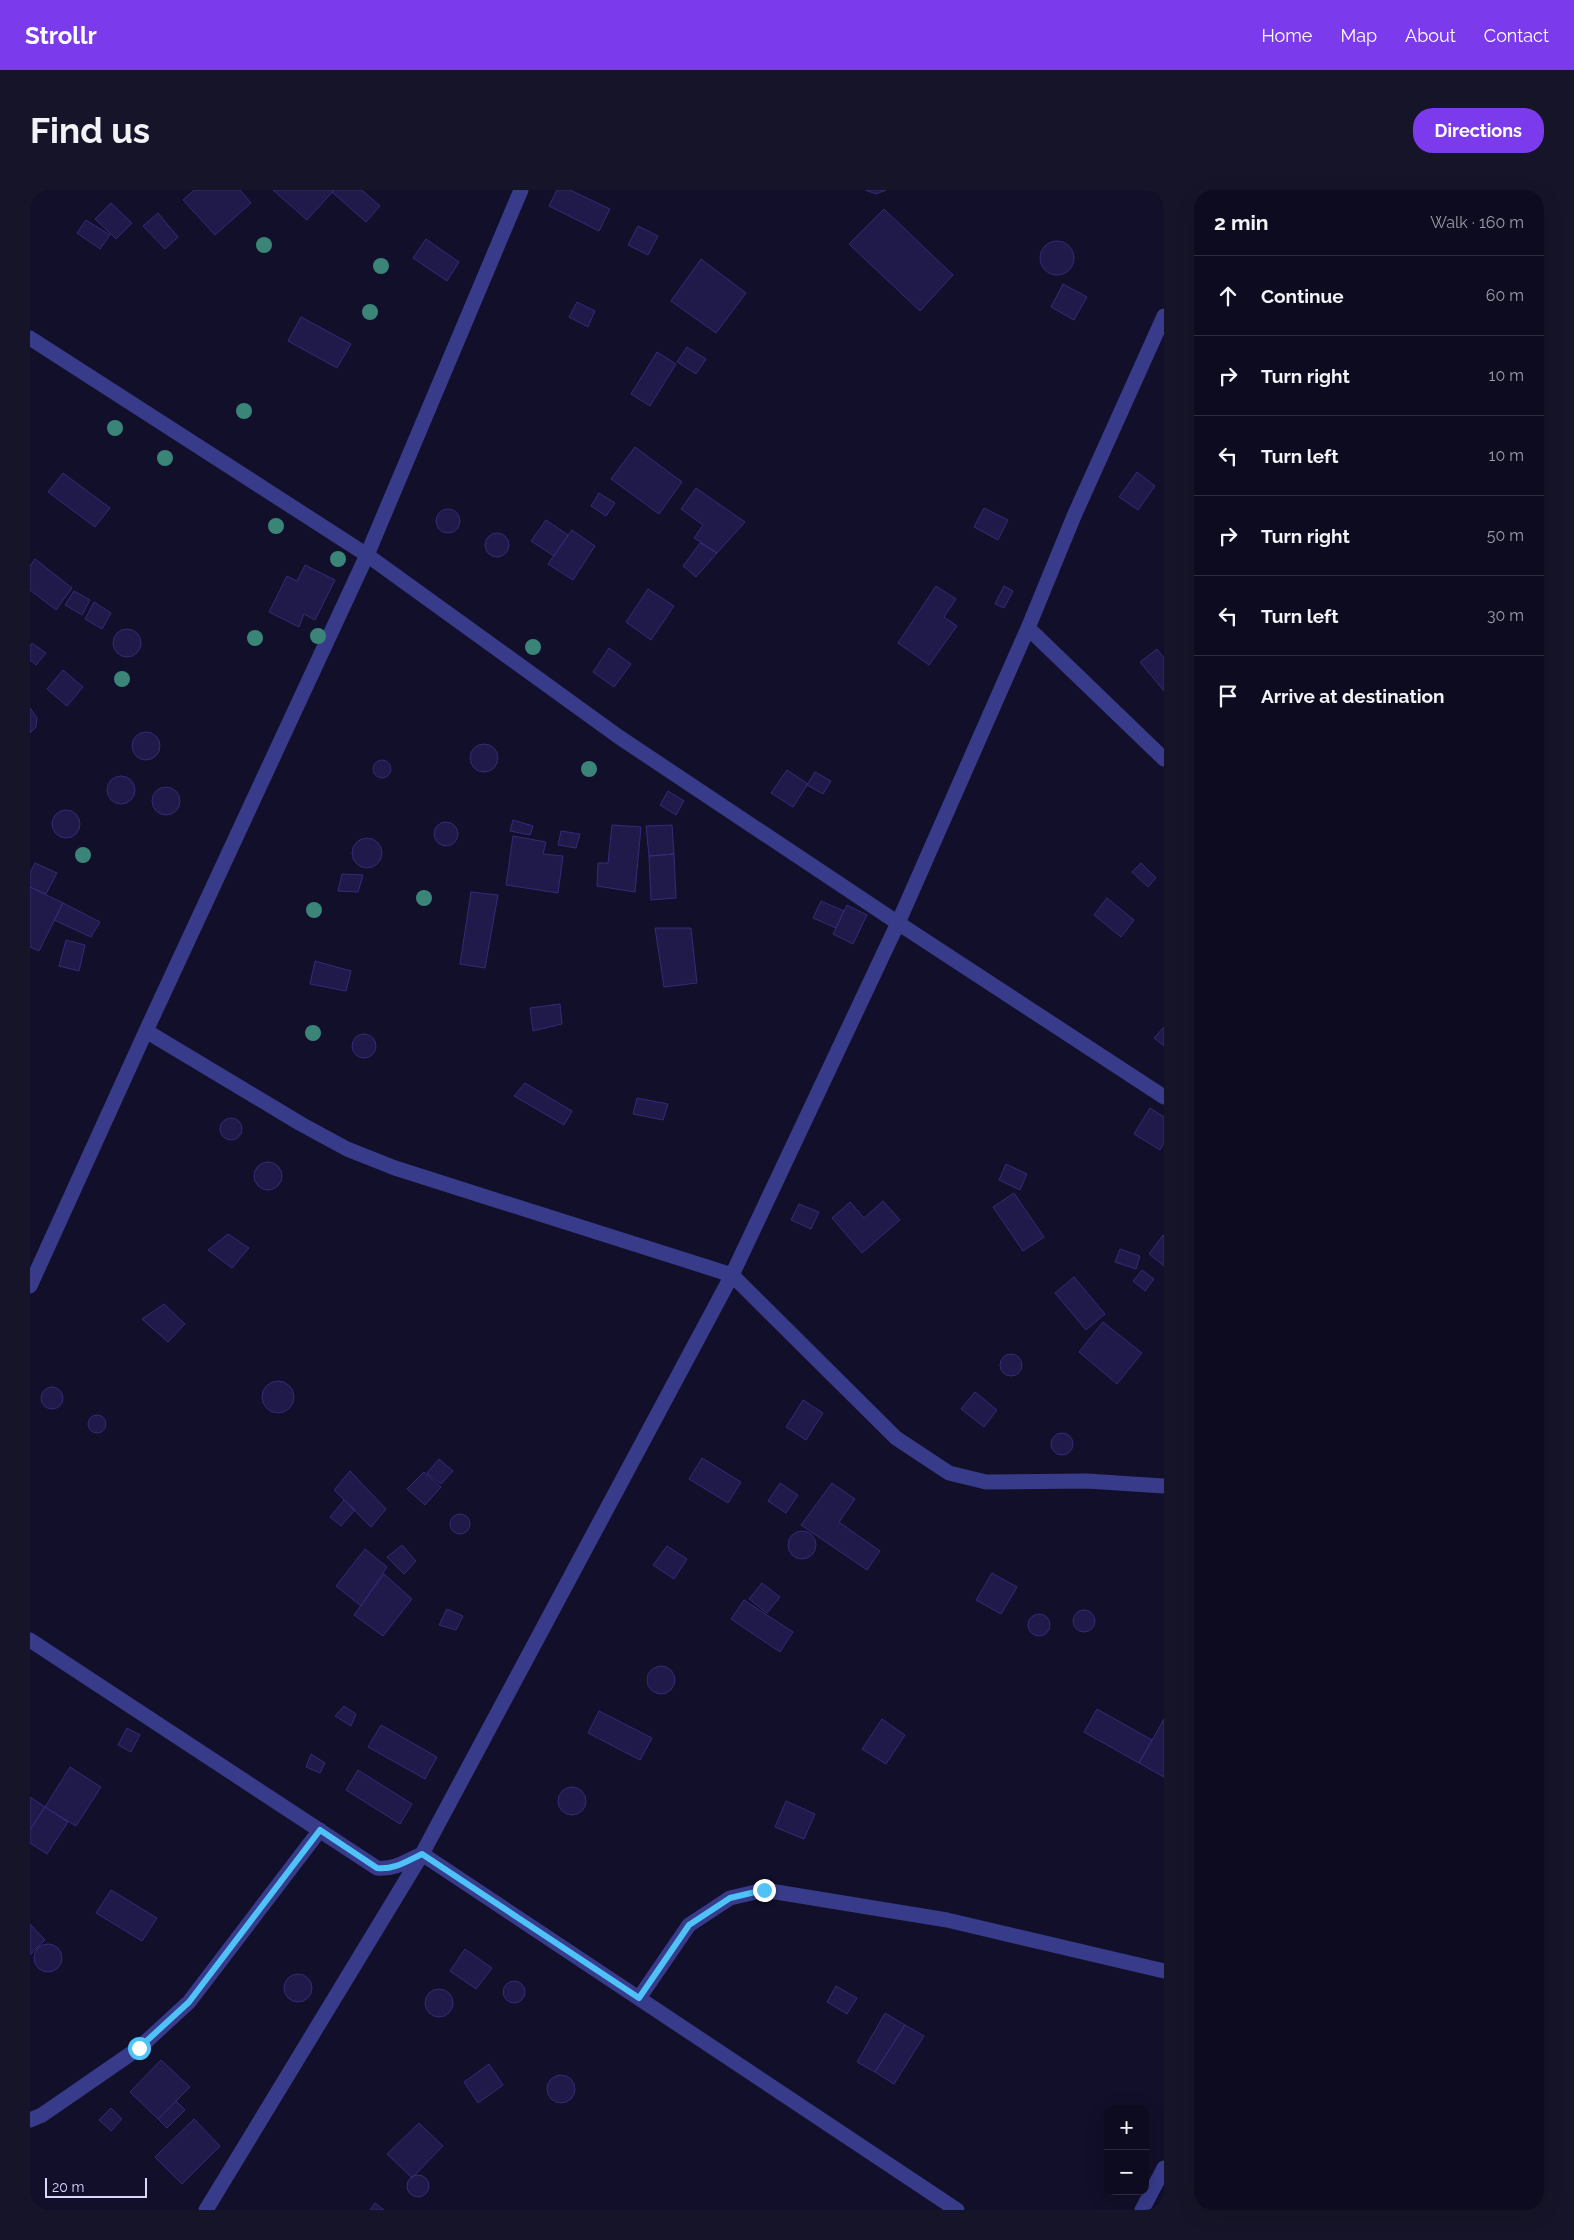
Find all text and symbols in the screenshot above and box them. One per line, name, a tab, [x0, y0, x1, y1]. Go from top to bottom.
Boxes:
text: Strollr	[25, 21, 97, 50]
text: Home	[1261, 25, 1312, 46]
text: Map	[1340, 25, 1377, 46]
text: About	[1405, 25, 1456, 46]
text: Contact	[1484, 25, 1549, 46]
button: Directions	[1413, 108, 1544, 153]
text: Find us	[30, 110, 150, 151]
text: 2 min	[1214, 210, 1268, 235]
text: Walk · 160 m	[1430, 213, 1524, 232]
icon: ahead	[1214, 282, 1242, 310]
text: Continue	[1261, 285, 1344, 307]
text: 60 m	[1486, 286, 1524, 305]
icon: right	[1214, 362, 1242, 390]
text: Turn right	[1261, 365, 1350, 387]
text: 10 m	[1489, 366, 1524, 385]
icon: left	[1214, 442, 1242, 470]
text: Turn left	[1261, 445, 1338, 467]
text: 10 m	[1489, 446, 1524, 465]
icon: right	[1214, 522, 1242, 550]
text: Turn right	[1261, 525, 1350, 547]
text: 50 m	[1487, 526, 1524, 545]
icon: left	[1214, 602, 1242, 630]
text: Turn left	[1261, 605, 1338, 627]
text: 30 m	[1487, 606, 1524, 625]
icon: arrive	[1214, 682, 1242, 710]
text: Arrive at destination	[1261, 685, 1445, 707]
route end	[753, 1879, 776, 1902]
route start	[128, 2037, 151, 2060]
map controls	[1104, 2105, 1149, 2195]
button: +	[1104, 2105, 1149, 2150]
button: −	[1104, 2150, 1149, 2195]
scale bar	[45, 2175, 148, 2198]
text: 20 m	[52, 2179, 84, 2195]

